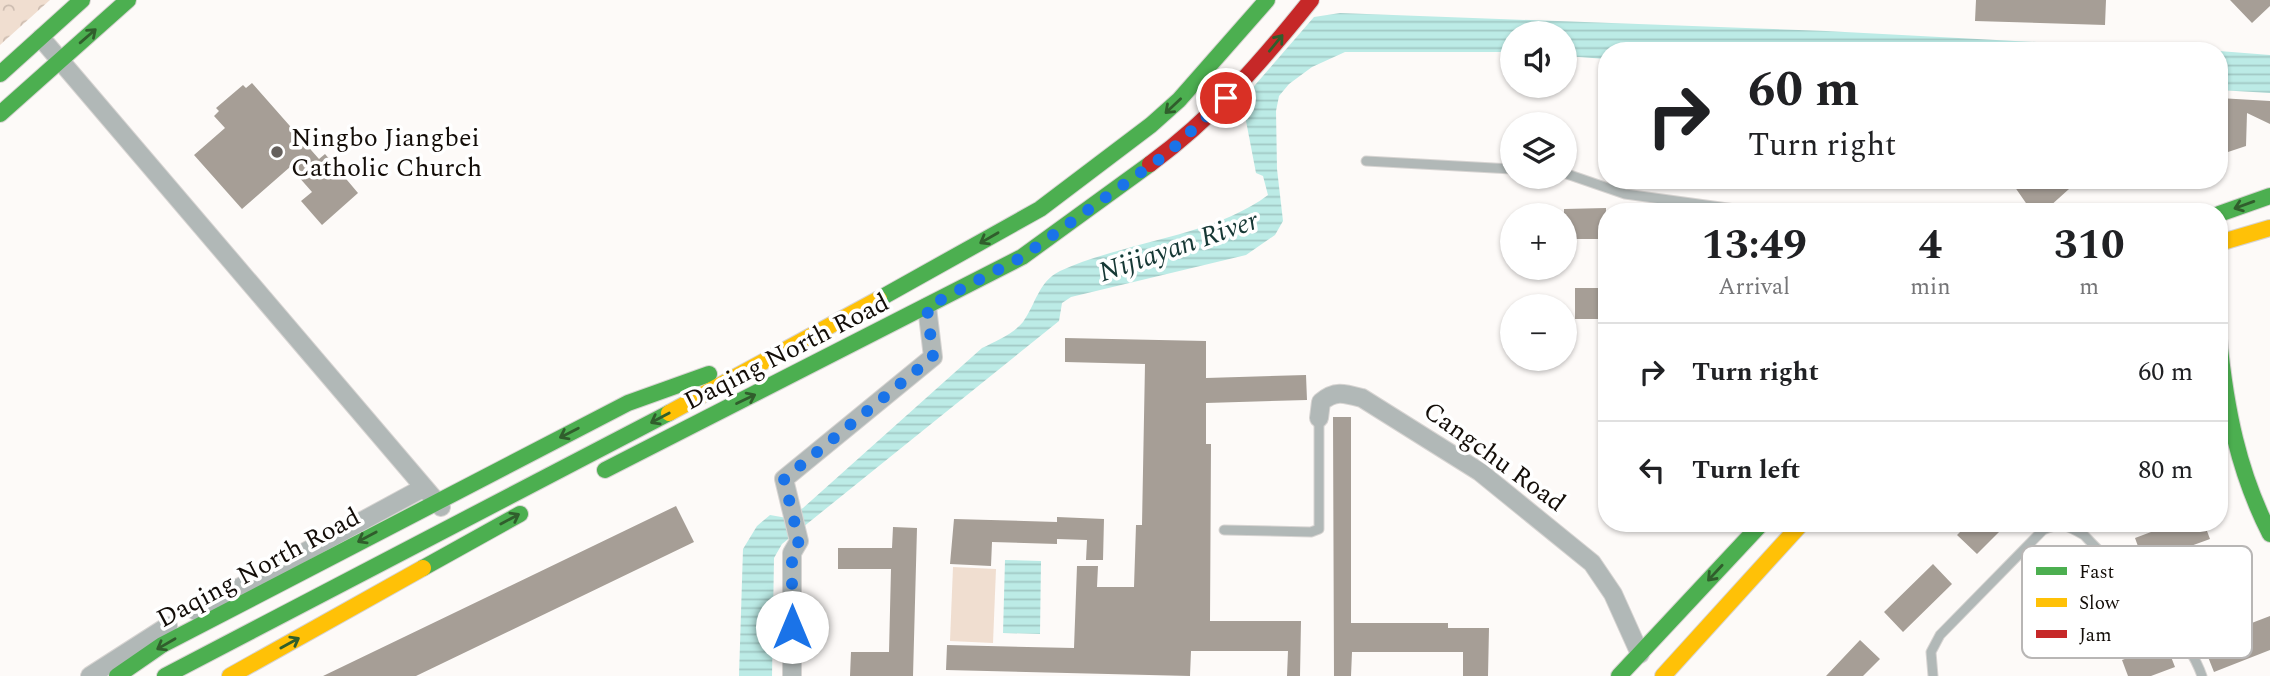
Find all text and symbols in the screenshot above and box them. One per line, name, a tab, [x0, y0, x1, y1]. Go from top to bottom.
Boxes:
map controls	[1500, 21, 1577, 371]
button: sound	[1500, 21, 1577, 98]
one-way arrow	[79, 28, 97, 44]
one-way arrow	[1269, 35, 1284, 53]
text: 60 m	[1748, 53, 1859, 128]
pin	[1196, 68, 1256, 128]
icon: right	[1633, 70, 1724, 161]
icon: arrive	[1207, 79, 1245, 117]
one-way arrow	[1165, 97, 1182, 114]
button: layers	[1500, 112, 1577, 189]
place label: Ningbo Jiangbei Catholic Church	[291, 118, 482, 188]
text: Turn right	[1748, 121, 1896, 170]
marker: Ningbo Jiangbei Catholic Church	[269, 144, 285, 160]
water label: Nijiayan River	[1093, 199, 1265, 294]
one-way arrow	[2234, 200, 2256, 212]
button: +	[1500, 203, 1577, 280]
text: 13:49	[1701, 214, 1807, 277]
text: 4	[1919, 214, 1942, 277]
text: 310	[2054, 214, 2125, 277]
one-way arrow	[979, 231, 999, 245]
text: Arrival	[1718, 270, 1790, 305]
text: min	[1910, 270, 1951, 305]
text: m	[2079, 270, 2099, 305]
street label: Daqing North Road	[677, 283, 896, 421]
button: −	[1500, 294, 1577, 371]
text: Turn right	[1692, 352, 1819, 392]
text: 60 m	[2138, 352, 2193, 392]
icon: right	[1633, 353, 1671, 391]
one-way arrow	[735, 391, 756, 405]
street label: Cangchu Road	[1415, 391, 1574, 522]
one-way arrow	[650, 411, 671, 425]
one-way arrow	[559, 427, 580, 441]
text: Turn left	[1692, 450, 1800, 490]
text: 80 m	[2138, 450, 2193, 490]
icon: left	[1633, 451, 1671, 489]
street label: Daqing North Road	[149, 497, 368, 639]
one-way arrow	[499, 512, 520, 526]
one-way arrow	[357, 531, 378, 545]
legend	[2022, 546, 2252, 658]
text: Fast	[2079, 558, 2115, 587]
one-way arrow	[1707, 564, 1724, 581]
text: Slow	[2079, 589, 2120, 618]
position arrow	[755, 590, 829, 664]
text: Jam	[2079, 621, 2111, 650]
one-way arrow	[280, 636, 300, 650]
one-way arrow	[156, 637, 176, 651]

